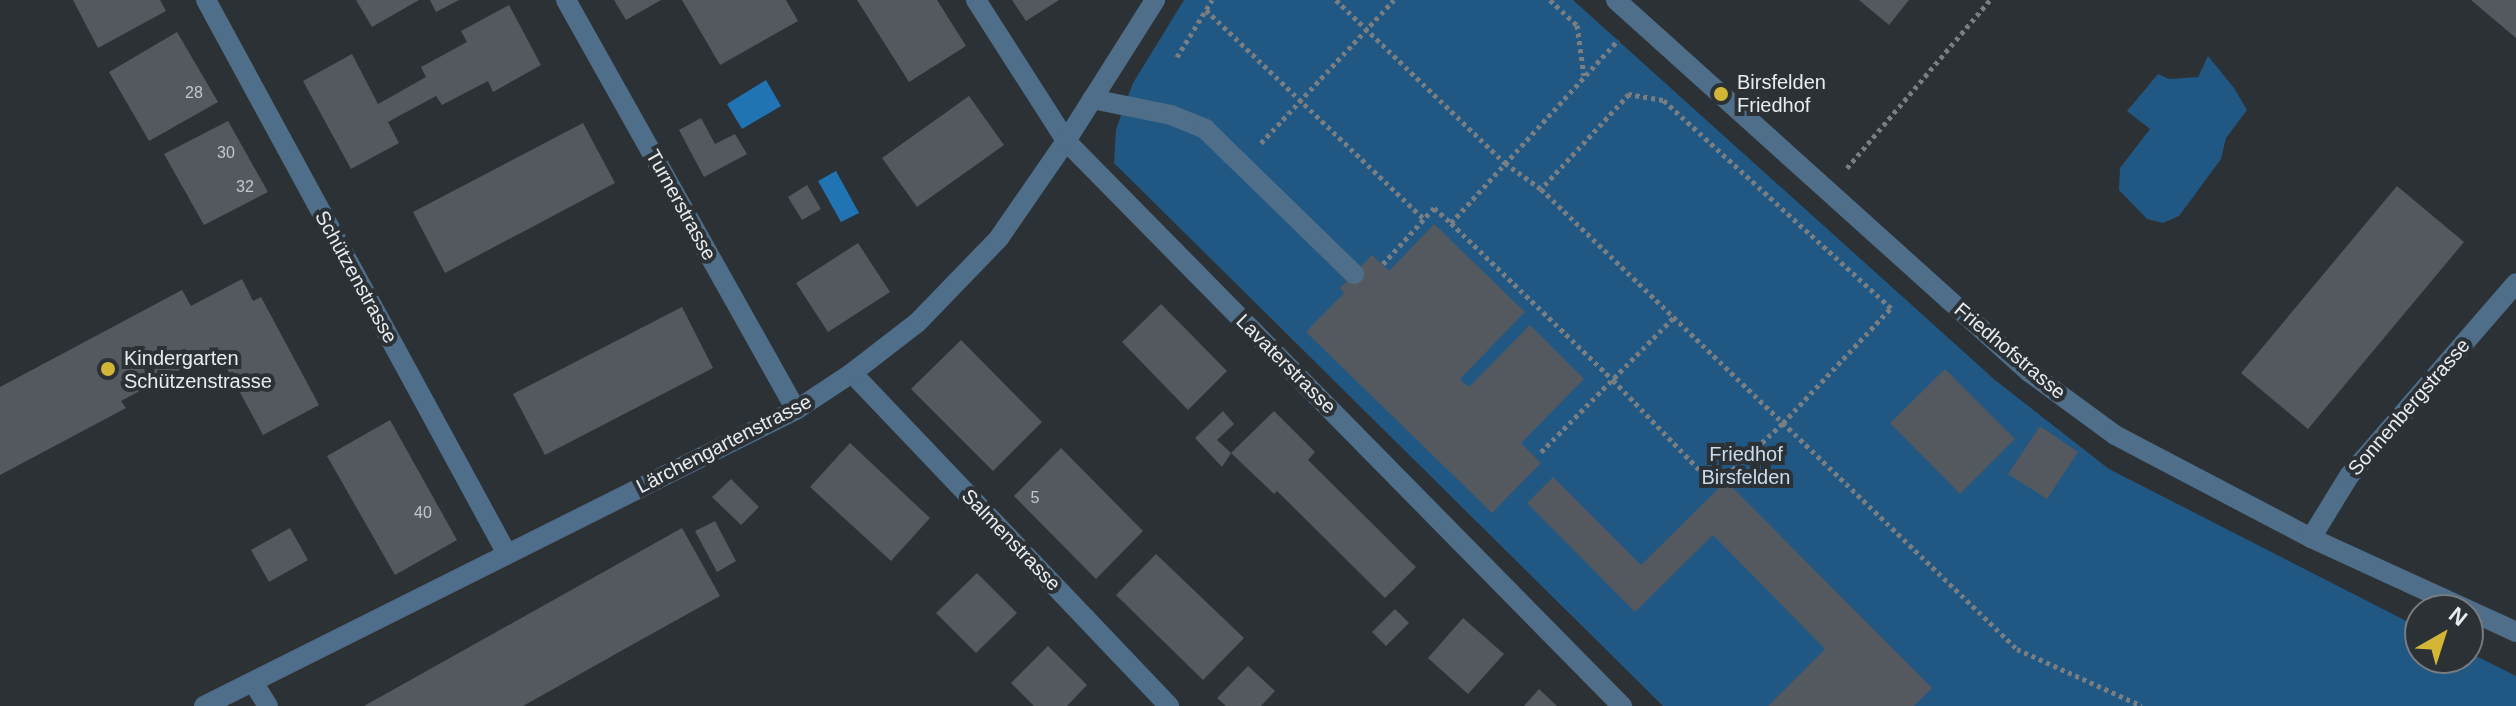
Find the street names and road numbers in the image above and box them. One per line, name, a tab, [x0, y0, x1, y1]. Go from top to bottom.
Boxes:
street label: Turnerstrasse	[641, 146, 721, 264]
street label: Schützenstrasse	[310, 207, 402, 347]
street label: Friedhofstrasse	[1949, 298, 2071, 404]
street label: Lavaterstrasse	[1231, 309, 1341, 419]
street label: Sonnenbergstrasse	[2343, 334, 2475, 480]
street label: Lärchengartenstrasse	[632, 389, 816, 499]
street label: Salmenstrasse	[956, 484, 1066, 596]

